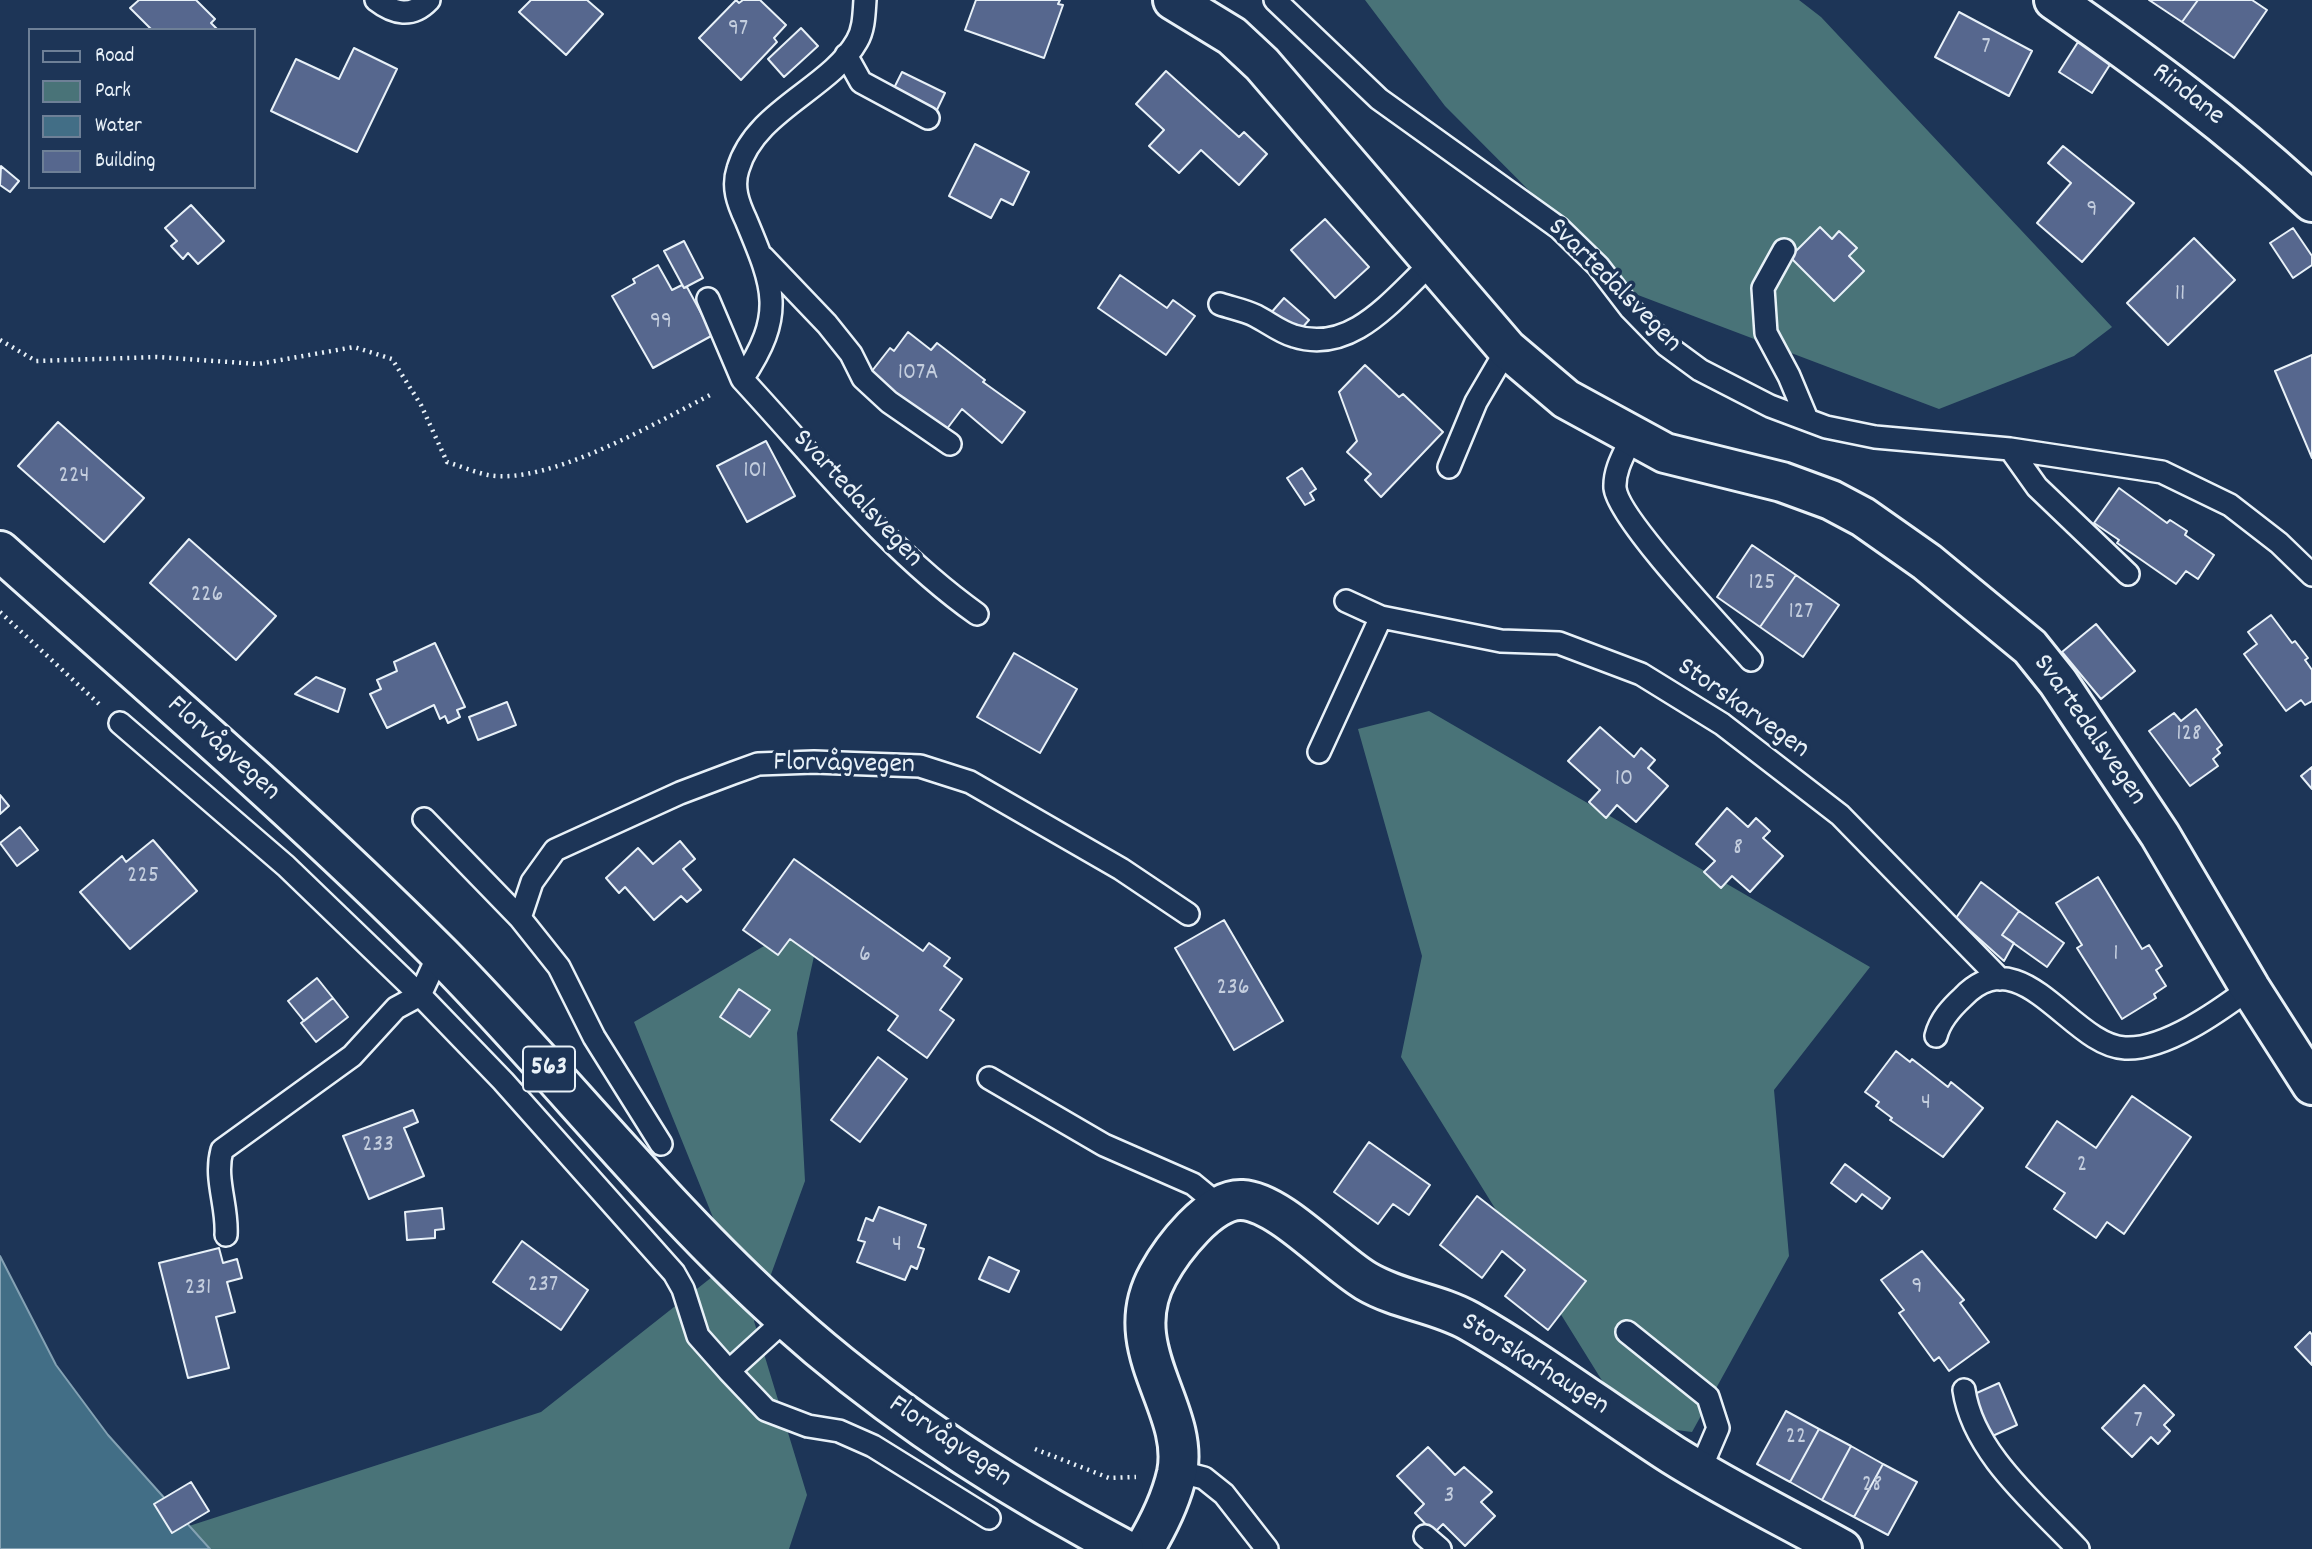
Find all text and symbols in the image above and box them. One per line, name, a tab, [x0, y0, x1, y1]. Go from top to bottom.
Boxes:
house number: 97	[728, 17, 748, 45]
legend	[28, 28, 256, 189]
house number: 7	[1981, 35, 1991, 63]
text: Road	[95, 42, 134, 72]
street label: Rindane	[2144, 57, 2230, 135]
text: Park	[95, 77, 131, 107]
text: Water	[95, 112, 142, 142]
text: Building	[95, 147, 155, 177]
house number: 9	[2087, 198, 2097, 226]
street label: Svartedalsvegen	[1539, 213, 1687, 361]
house number: 11	[2175, 282, 2185, 310]
house number: 99	[650, 310, 672, 338]
house number: 107A	[898, 361, 938, 389]
street label: Svartedalsvegen	[784, 424, 928, 576]
house number: 101	[743, 459, 767, 487]
house number: 224	[59, 464, 89, 492]
house number: 125	[1749, 571, 1775, 599]
house number: 226	[191, 583, 223, 611]
house number: 127	[1789, 600, 1813, 628]
street label: Svartedalsvegen	[2024, 649, 2152, 813]
street label: Storskarvegen	[1669, 652, 1815, 768]
street label: Florvågvegen	[158, 690, 286, 810]
house number: 128	[2176, 722, 2202, 750]
street label: Florvågvegen	[773, 748, 915, 784]
house number: 10	[1615, 767, 1633, 795]
house number: 8	[1733, 836, 1743, 864]
house number: 225	[127, 864, 159, 892]
house number: 1	[2113, 942, 2119, 970]
house number: 6	[859, 943, 871, 971]
house number: 236	[1217, 976, 1249, 1004]
road number: 563	[523, 1046, 575, 1092]
house number: 4	[1921, 1091, 1931, 1119]
house number: 233	[362, 1133, 394, 1161]
house number: 2	[2077, 1153, 2087, 1181]
house number: 4	[892, 1233, 902, 1261]
house number: 237	[528, 1273, 558, 1301]
house number: 9	[1912, 1275, 1922, 1303]
house number: 231	[185, 1276, 211, 1304]
street label: Storskarhaugen	[1454, 1307, 1614, 1425]
street label: Florvågvegen	[881, 1390, 1017, 1496]
house number: 7	[2133, 1409, 2143, 1437]
house number: 22	[1786, 1425, 1806, 1453]
house number: 28	[1862, 1473, 1882, 1501]
house number: 3	[1444, 1484, 1454, 1512]

